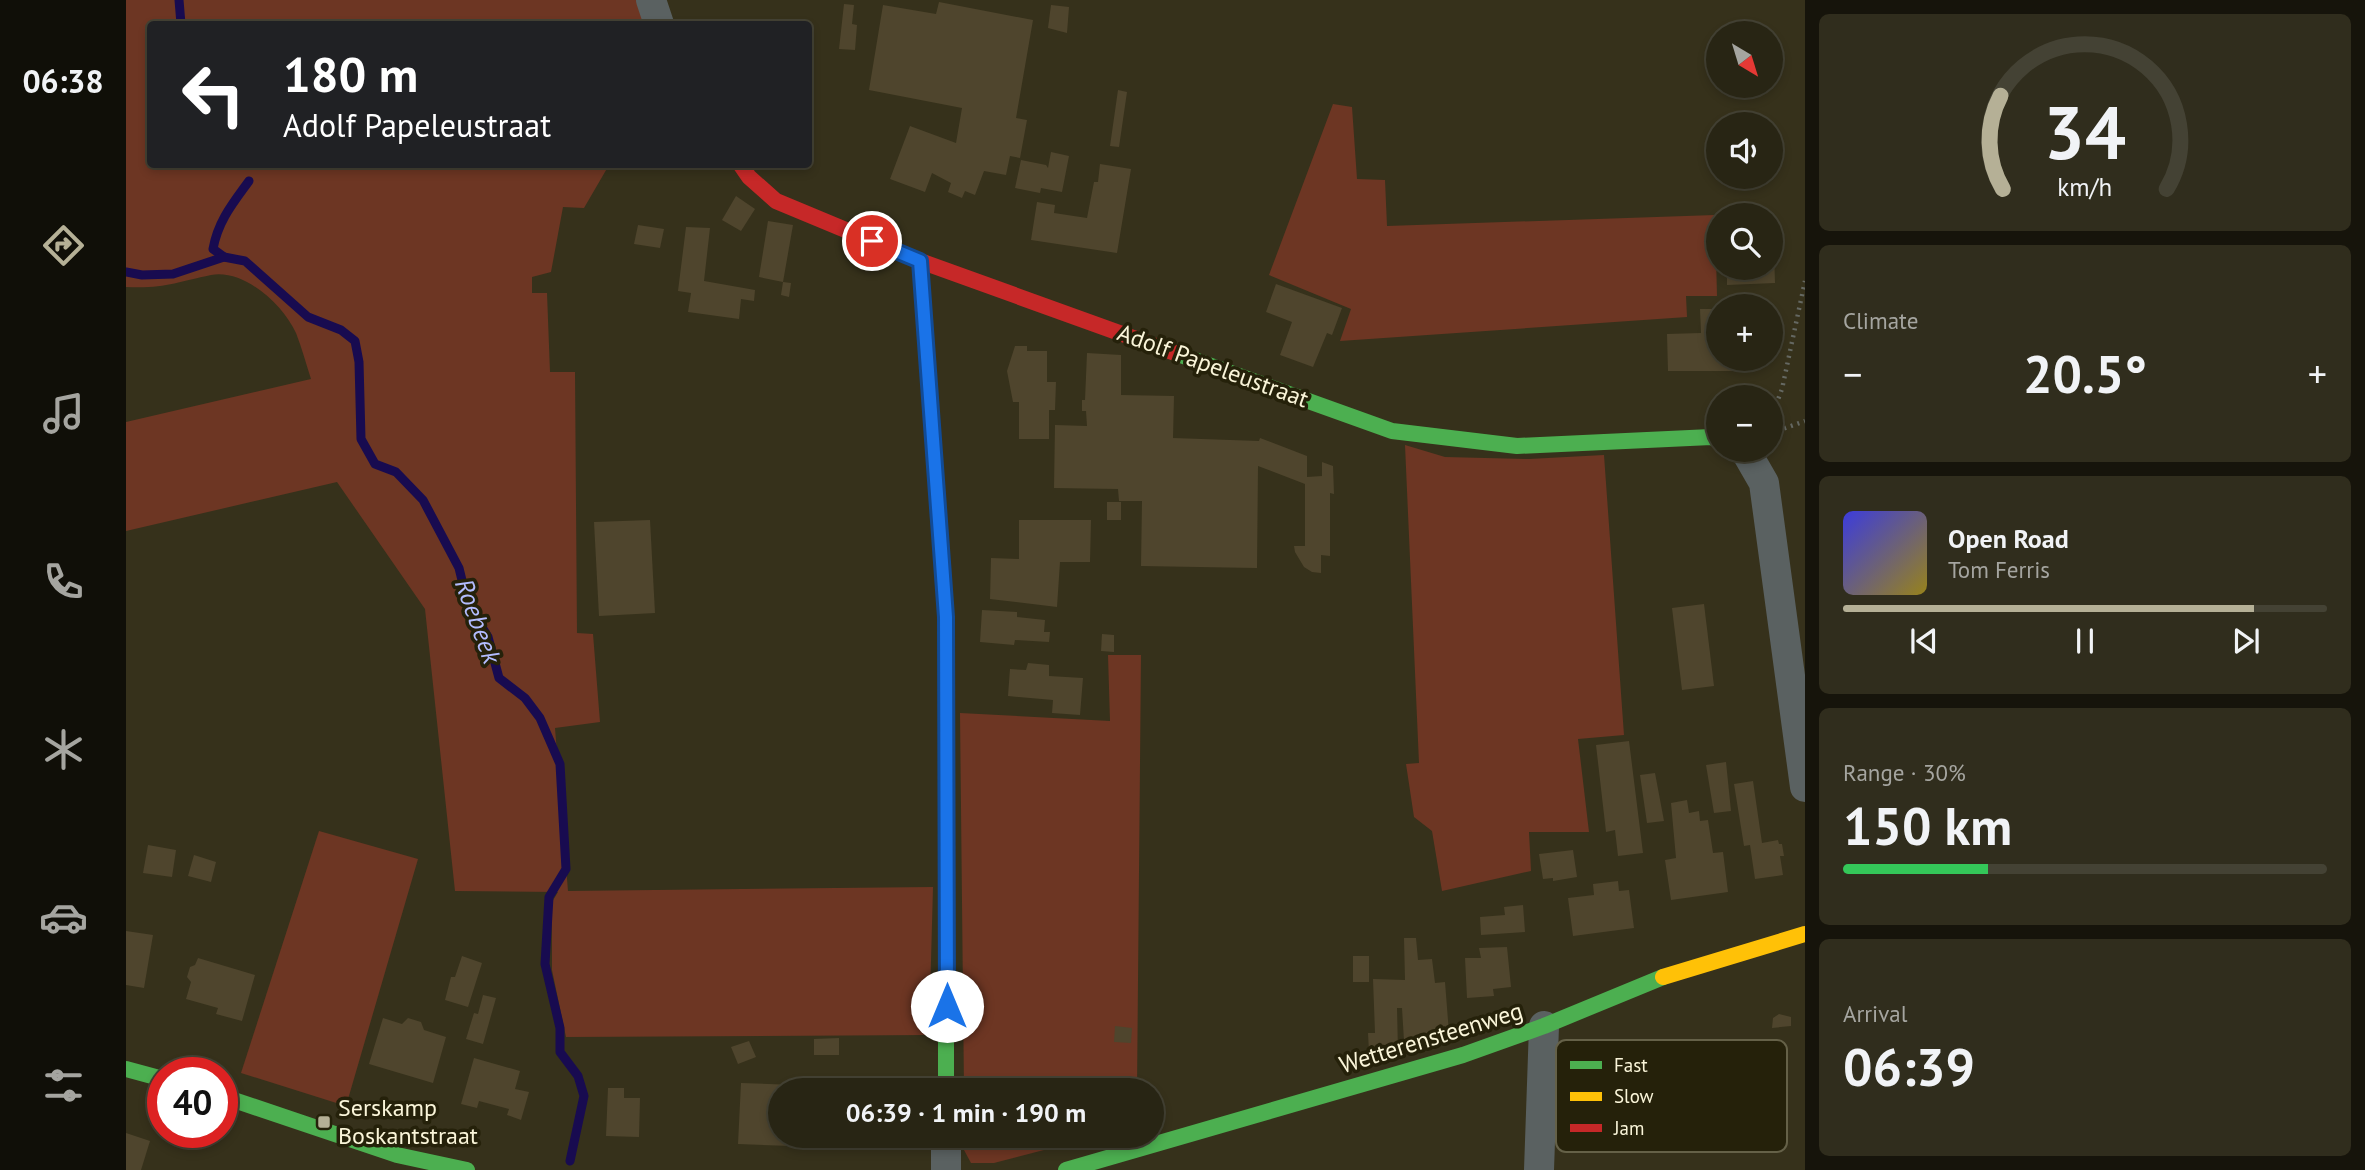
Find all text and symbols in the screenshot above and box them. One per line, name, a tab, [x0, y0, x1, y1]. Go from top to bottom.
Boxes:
north arrow	[1706, 21, 1783, 98]
map controls	[1706, 21, 1783, 462]
text: 180 m	[283, 42, 418, 106]
icon: left	[168, 49, 259, 140]
text: 06:38	[22, 60, 104, 102]
text: 34	[2044, 85, 2126, 179]
text: Adolf Papeleustraat	[283, 104, 551, 146]
button: sound	[1706, 112, 1783, 189]
text: km/h	[2058, 170, 2112, 202]
button: search	[1706, 203, 1783, 280]
pin	[842, 211, 902, 271]
icon: directions	[39, 221, 88, 270]
icon: arrive	[853, 222, 891, 260]
button: +	[1706, 294, 1783, 371]
text: Climate	[1843, 306, 1918, 335]
street label: Adolf Papeleustraat	[1113, 317, 1313, 414]
text: 20.5°	[2023, 340, 2147, 407]
text: −	[1843, 349, 1862, 398]
text: +	[2308, 349, 2327, 398]
button: −	[1706, 385, 1783, 462]
icon: music	[39, 389, 88, 438]
text: Open Road	[1948, 522, 2069, 555]
text: Tom Ferris	[1948, 555, 2050, 584]
icon: phone	[39, 557, 88, 606]
water label: Roebeek	[448, 574, 509, 669]
icon: previous	[1905, 622, 1943, 660]
icon: pause	[2066, 622, 2104, 660]
icon: next	[2227, 622, 2265, 660]
icon: climate	[39, 725, 88, 774]
text: Range · 30%	[1843, 758, 1966, 787]
text: 150 km	[1843, 792, 2012, 859]
icon: car	[39, 893, 88, 942]
position arrow	[910, 969, 984, 1043]
street label: Wetterensteenweg	[1335, 995, 1526, 1080]
text: Arrival	[1843, 999, 1907, 1028]
text: 06:39	[1843, 1033, 1975, 1100]
legend	[1556, 1040, 1787, 1152]
text: Fast	[1614, 1053, 1648, 1077]
speed limit sign: 40	[147, 1057, 238, 1148]
icon: filters	[39, 1061, 88, 1110]
text: Slow	[1614, 1084, 1654, 1108]
place label: Serskamp Boskantstraat	[338, 1092, 478, 1151]
text: 06:39 · 1 min · 190 m	[846, 1096, 1086, 1129]
marker: Serskamp Boskantstraat	[316, 1114, 332, 1130]
text: Jam	[1613, 1116, 1644, 1140]

